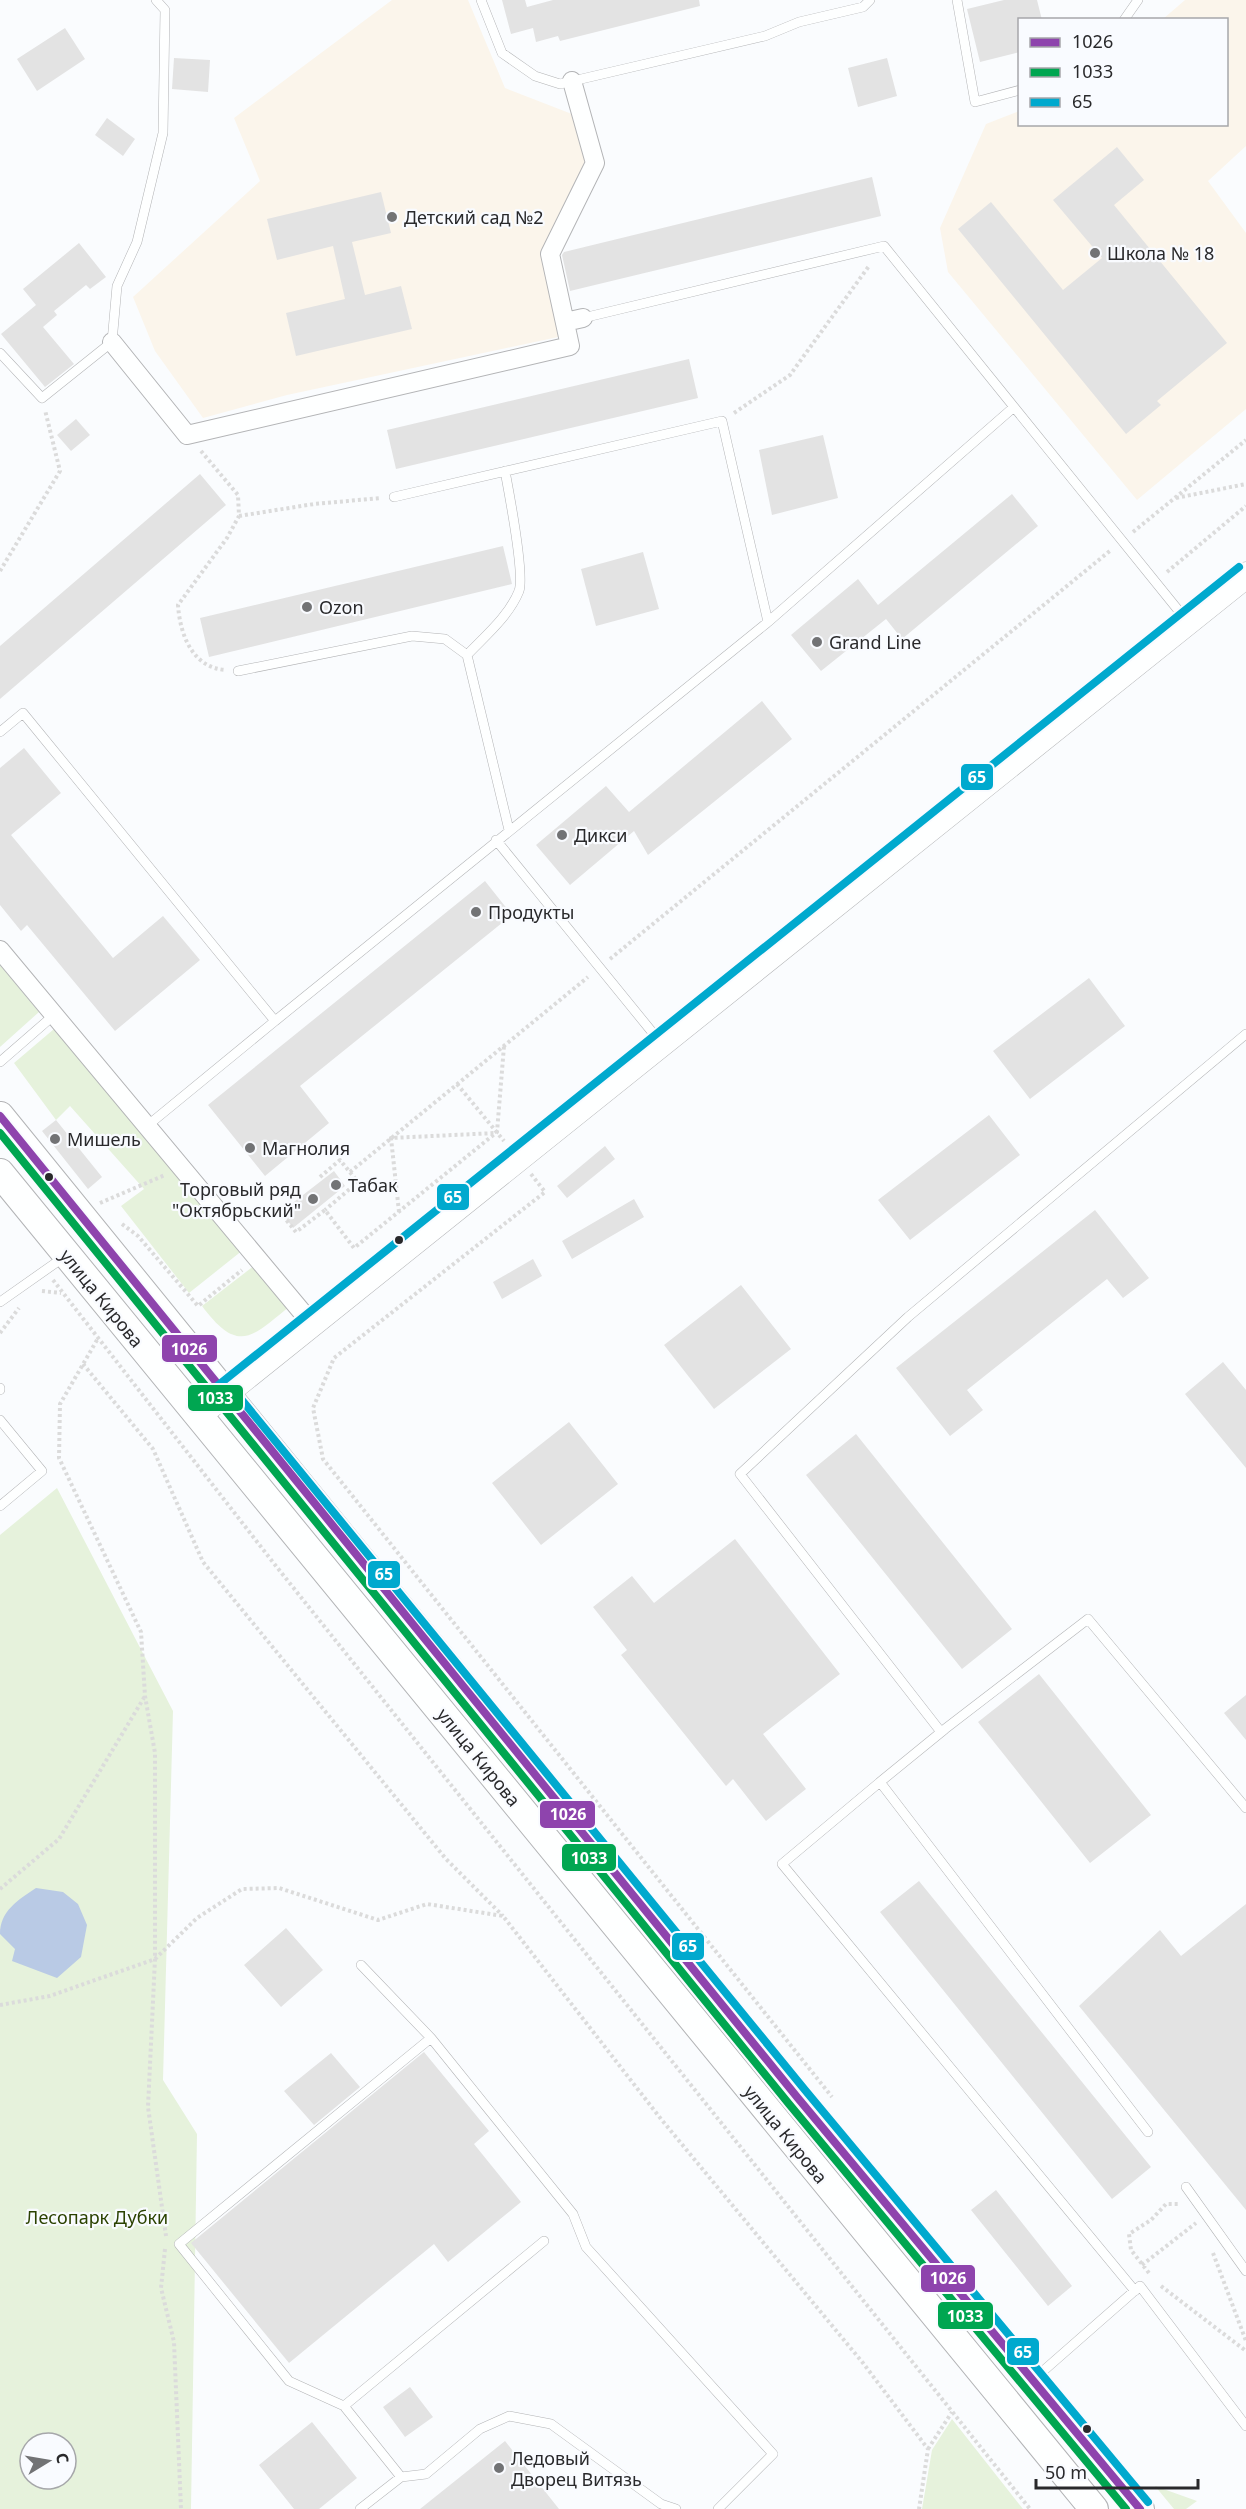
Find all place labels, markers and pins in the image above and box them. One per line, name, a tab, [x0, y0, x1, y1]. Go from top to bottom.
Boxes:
place label: Детский сад №2	[404, 205, 544, 229]
marker: Детский сад №2	[385, 210, 399, 224]
place label: Школа № 18	[1107, 241, 1214, 265]
marker: Школа № 18	[1088, 246, 1102, 260]
place label: Ozon	[319, 595, 364, 619]
marker: Ozon	[300, 600, 314, 614]
place label: Grand Line	[829, 630, 922, 654]
marker: Grand Line	[810, 635, 824, 649]
place label: Дикси	[574, 823, 628, 847]
marker: Дикси	[555, 828, 569, 842]
place label: Продукты	[488, 900, 574, 924]
marker: Продукты	[469, 905, 483, 919]
place label: Мишель	[67, 1127, 141, 1151]
marker: Мишель	[48, 1132, 62, 1146]
place label: Магнолия	[262, 1136, 350, 1160]
marker: Магнолия	[243, 1141, 257, 1155]
unlabelled marker	[43, 1171, 55, 1183]
place label: Табак	[348, 1173, 398, 1197]
place label: Торговый ряд "Октябрьский"	[172, 1177, 301, 1222]
marker: Табак	[329, 1178, 343, 1192]
marker: Торговый ряд "Октябрьский"	[306, 1192, 320, 1206]
unlabelled marker	[393, 1234, 405, 1246]
unlabelled marker	[1081, 2423, 1093, 2435]
place label: Ледовый Дворец Витязь	[511, 2446, 642, 2491]
marker: Ледовый Дворец Витязь	[492, 2461, 506, 2475]

